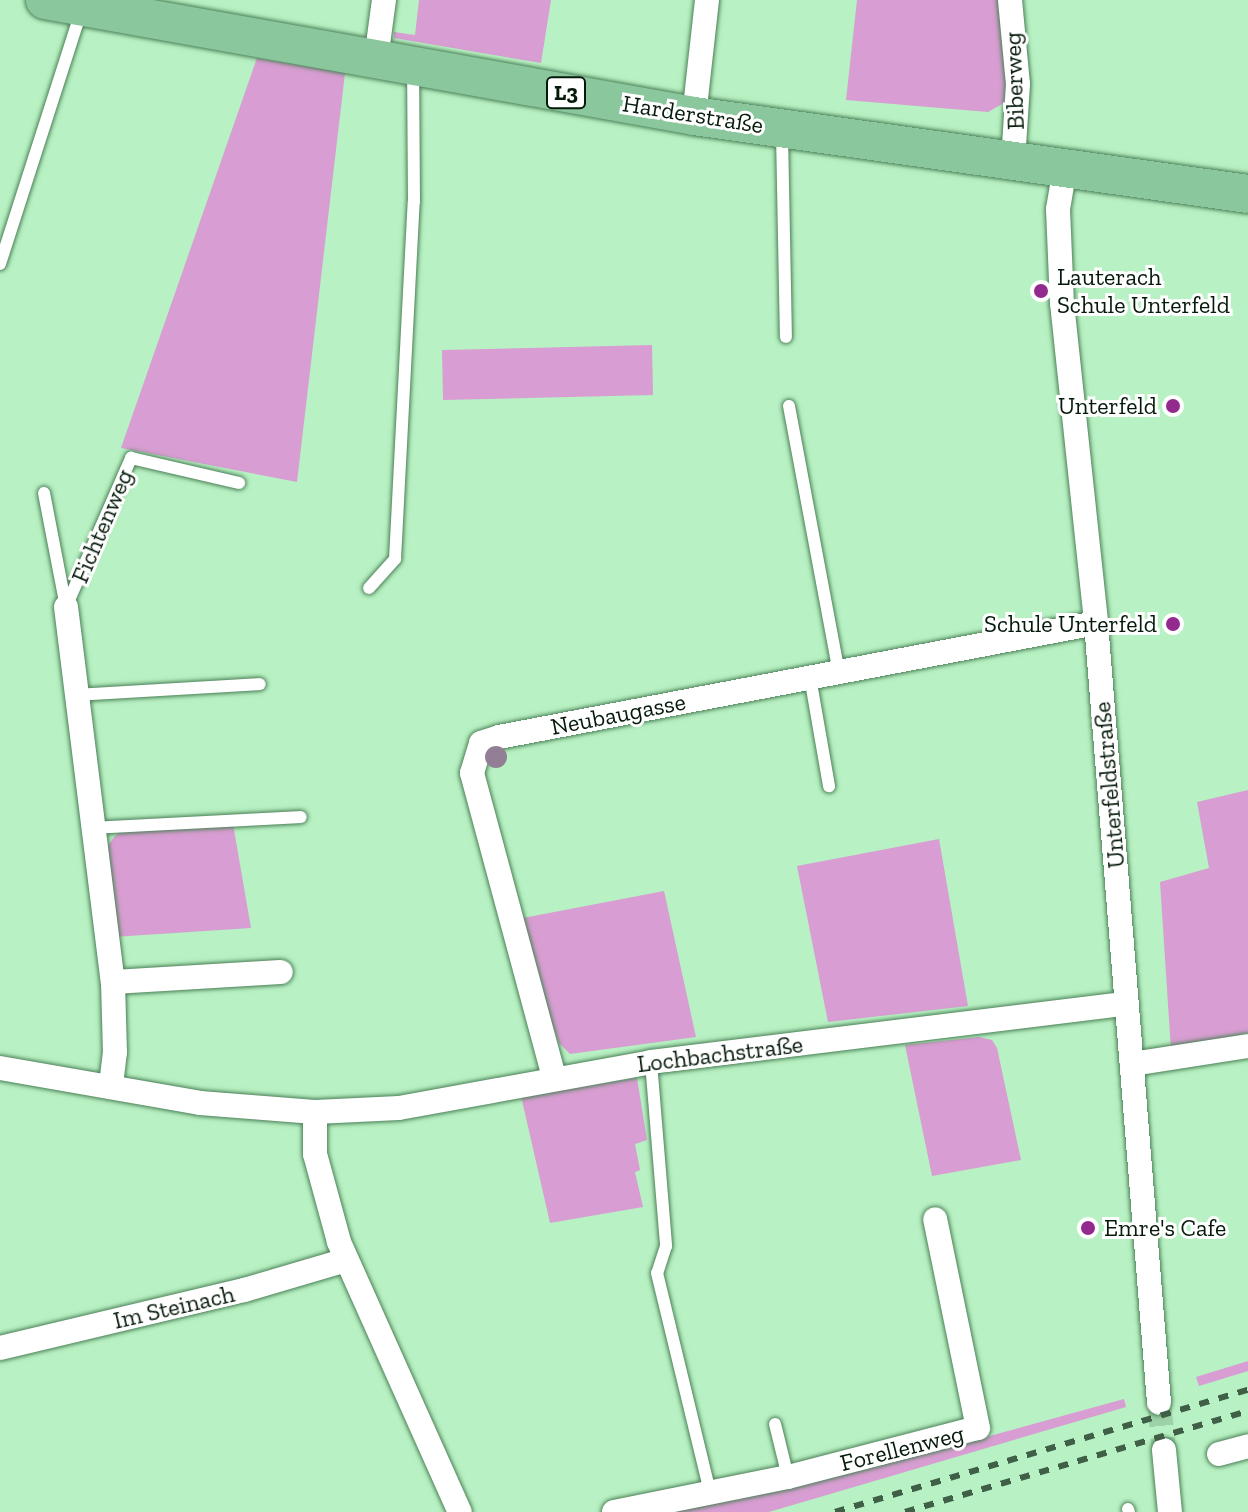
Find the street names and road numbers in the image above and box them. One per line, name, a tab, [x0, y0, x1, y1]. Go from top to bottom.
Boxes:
street label: Biberweg	[998, 32, 1030, 130]
road number: L3	[544, 75, 588, 111]
street label: Harderstraße	[621, 89, 765, 139]
street label: Fichtenweg	[65, 465, 139, 587]
street label: Neubaugasse	[548, 687, 688, 741]
street label: Unterfeldstraße	[1087, 701, 1131, 869]
street label: Lochbachstraße	[635, 1030, 805, 1078]
street label: Im Steinach	[111, 1279, 237, 1335]
street label: Forellenweg	[837, 1419, 967, 1477]

